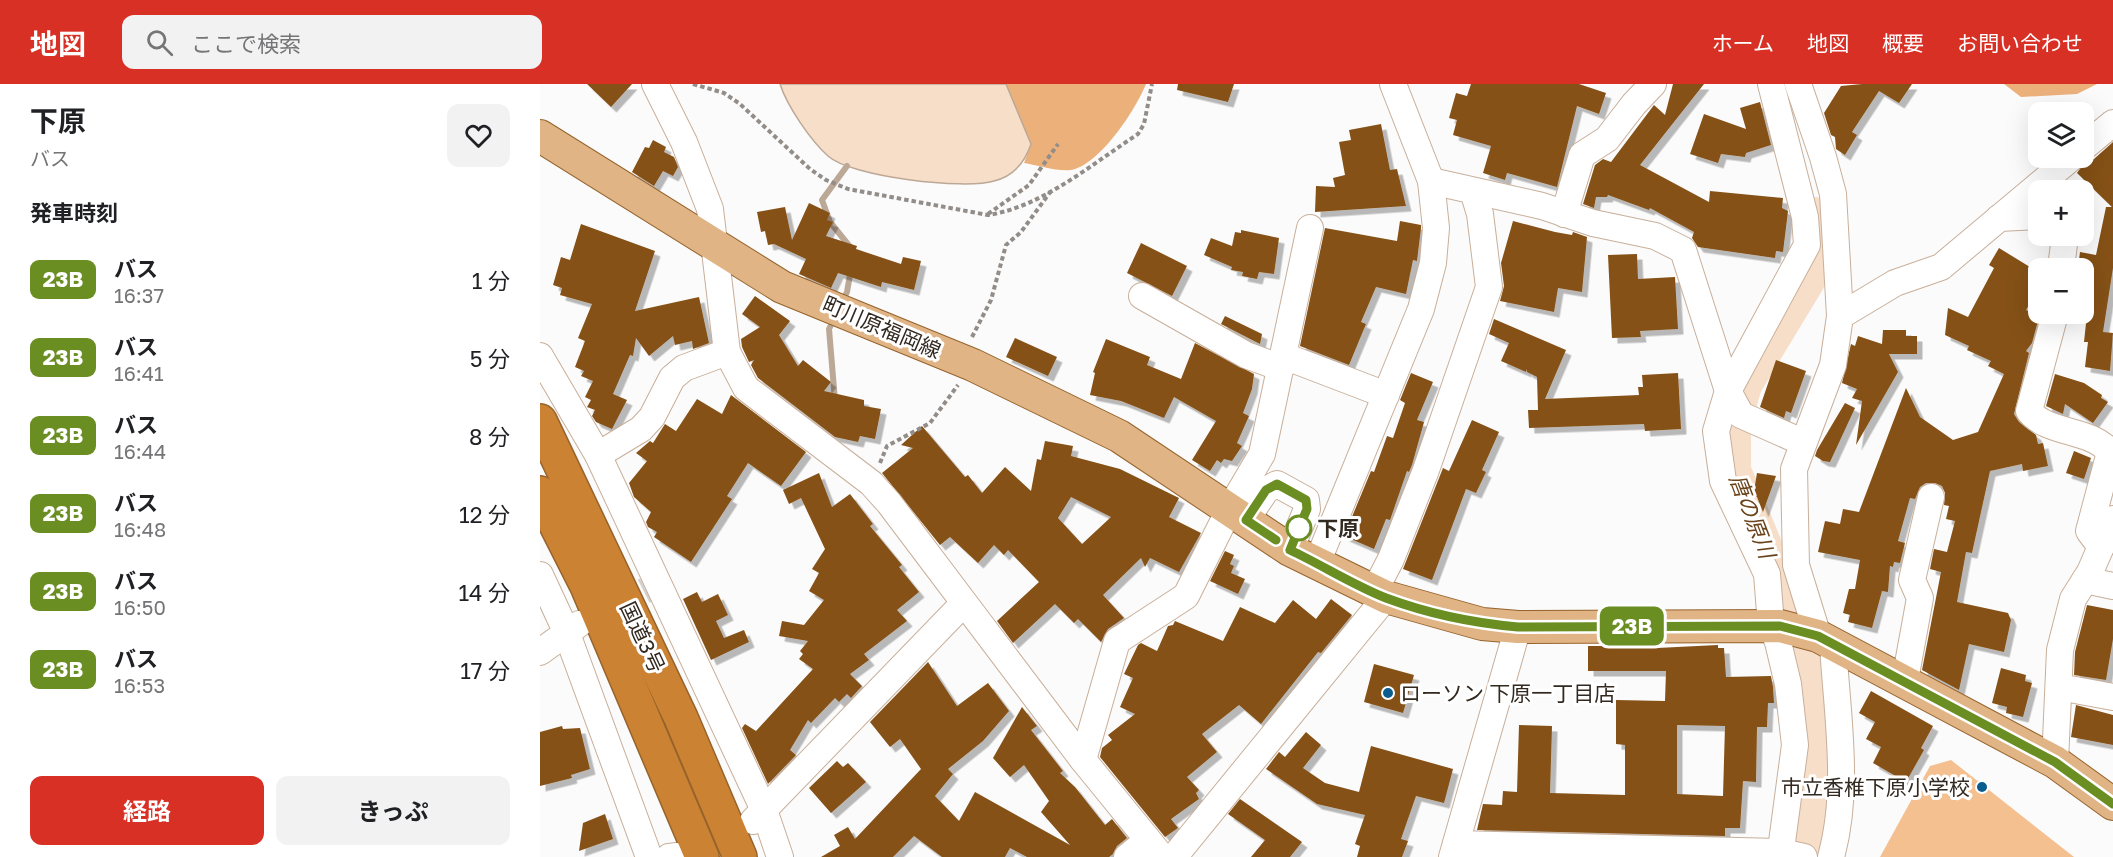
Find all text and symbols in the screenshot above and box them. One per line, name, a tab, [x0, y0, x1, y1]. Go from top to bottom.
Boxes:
search box	[122, 15, 542, 69]
icon: search	[143, 26, 176, 59]
text: 地図	[30, 27, 86, 60]
text: ここで検索	[191, 30, 301, 57]
text: ホーム	[1712, 30, 1774, 56]
text: 地図	[1807, 30, 1849, 56]
text: 概要	[1882, 30, 1924, 56]
text: お問い合わせ	[1957, 30, 2083, 56]
map controls	[2028, 102, 2094, 324]
button: layers	[2028, 102, 2094, 168]
text: 下原	[30, 104, 86, 137]
button: heart	[447, 104, 510, 167]
text: バス	[30, 146, 70, 170]
button: +	[2028, 180, 2094, 246]
text: 発車時刻	[30, 199, 118, 226]
text: バス	[114, 255, 158, 282]
button: −	[2028, 258, 2094, 324]
text: 23B	[43, 266, 83, 292]
text: 1 分	[472, 267, 510, 294]
text: 16:37	[114, 283, 164, 307]
street label: 町川原福岡線	[819, 290, 945, 364]
text: バス	[114, 333, 158, 360]
text: 23B	[43, 344, 83, 370]
text: 5 分	[470, 345, 510, 372]
text: 16:41	[114, 361, 164, 385]
text: バス	[114, 411, 158, 438]
text: 23B	[43, 422, 83, 448]
text: 8 分	[469, 423, 510, 450]
text: 16:44	[114, 439, 166, 463]
water label: 唐の原川	[1725, 470, 1782, 564]
text: バス	[114, 489, 158, 516]
text: 23B	[43, 500, 83, 526]
text: 12 分	[459, 501, 510, 528]
marker: 下原	[1286, 515, 1312, 541]
place label: 下原	[1317, 515, 1359, 541]
text: 16:48	[114, 517, 166, 541]
text: バス	[114, 567, 158, 594]
text: 23B	[43, 578, 83, 604]
text: 14 分	[458, 579, 510, 606]
text: 16:50	[114, 595, 166, 619]
street label: 国道3号	[615, 597, 671, 677]
line badge: 23B	[1598, 606, 1666, 646]
text: 23B	[1612, 613, 1652, 639]
text: バス	[114, 645, 158, 672]
text: 23B	[43, 656, 83, 682]
text: 17 分	[460, 657, 510, 684]
text: 16:53	[114, 673, 165, 697]
place label: ローソン 下原一丁目店	[1400, 680, 1615, 706]
marker: ローソン 下原一丁目店	[1381, 686, 1395, 700]
place label: 市立香椎下原小学校	[1781, 774, 1970, 800]
button: 経路	[30, 776, 264, 845]
button: きっぷ	[276, 776, 510, 845]
marker: 市立香椎下原小学校	[1975, 780, 1989, 794]

